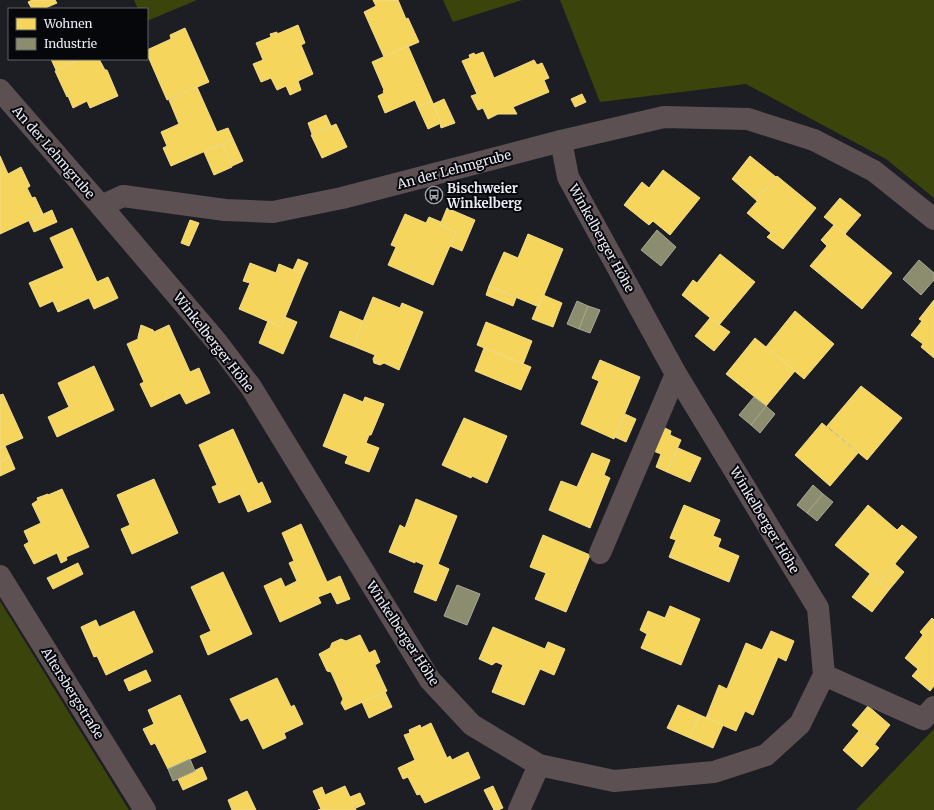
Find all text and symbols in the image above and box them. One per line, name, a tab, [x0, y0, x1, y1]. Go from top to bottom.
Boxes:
legend	[8, 8, 148, 60]
text: Wohnen	[43, 16, 92, 31]
text: Industrie	[44, 36, 97, 51]
street label: An der Lehmgrube	[8, 102, 99, 202]
street label: An der Lehmgrube	[394, 146, 513, 193]
place label: Bischweier Winkelberg	[446, 180, 522, 212]
street label: Winkelberger Höhe	[564, 180, 638, 296]
bus stop icon: Bischweier Winkelberg	[424, 185, 444, 205]
street label: Winkelberger Höhe	[169, 289, 258, 395]
street label: Winkelberger Höhe	[726, 463, 803, 577]
street label: Winkelberger Höhe	[362, 577, 443, 689]
street label: Altersbergstraße	[37, 644, 108, 742]

